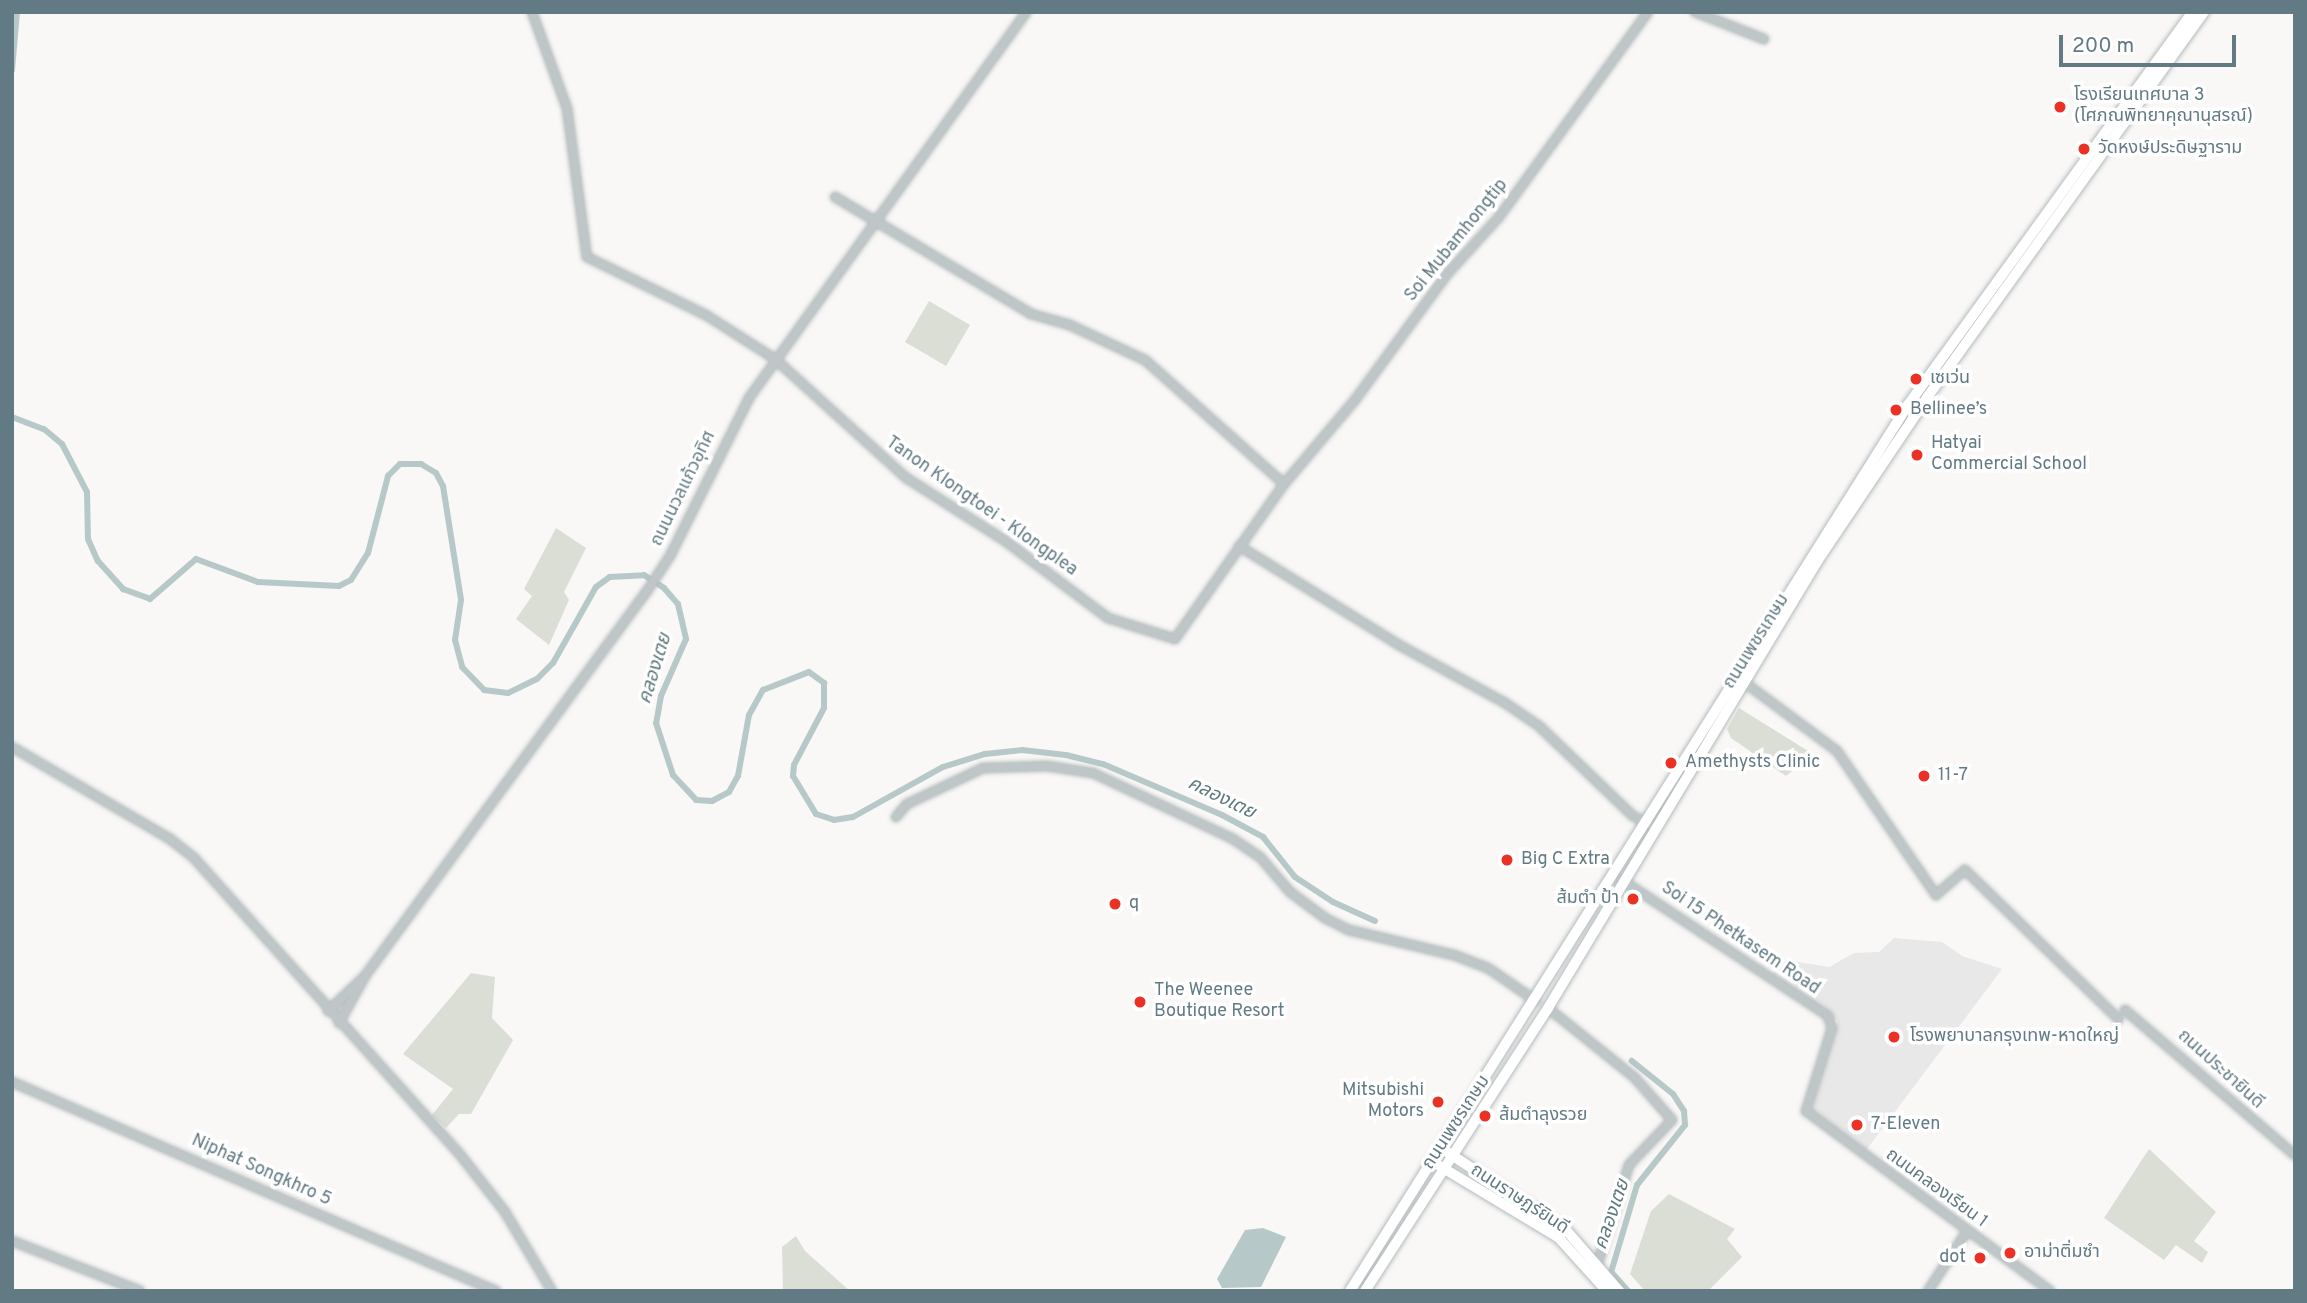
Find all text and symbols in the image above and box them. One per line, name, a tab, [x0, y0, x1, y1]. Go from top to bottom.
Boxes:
scale bar	[2062, 21, 2239, 65]
text: 200 m	[2072, 33, 2134, 60]
place label: โรงเรียนเทศบาล 3 (โศภณพิทยาคุณานุสรณ์)	[2074, 86, 2253, 128]
marker: โรงเรียนเทศบาล 3 (โศภณพิทยาคุณานุสรณ์)	[2052, 99, 2068, 115]
place label: วัดหงษ์ประดิษฐาราม	[2098, 138, 2242, 160]
marker: วัดหงษ์ประดิษฐาราม	[2076, 141, 2092, 157]
street label: Soi Mubamhongtip	[1401, 175, 1513, 307]
place label: เซเว่น	[1930, 368, 1970, 390]
marker: เซเว่น	[1908, 371, 1924, 387]
place label: Bellinee’s	[1910, 399, 1987, 421]
marker: Bellinee’s	[1888, 402, 1904, 418]
street label: ถนนนวลแก้วอุทิศ	[647, 428, 721, 550]
street label: Tanon Klongtoei - Klongplea	[881, 433, 1081, 581]
place label: Hatyai Commercial School	[1931, 434, 2087, 476]
marker: Hatyai Commercial School	[1909, 447, 1925, 463]
street label: ถนนเพชรเกษม	[1719, 591, 1795, 693]
water label: คลองเตย	[635, 631, 677, 707]
place label: Amethysts Clinic	[1685, 752, 1820, 774]
marker: Amethysts Clinic	[1663, 755, 1679, 771]
place label: 11-7	[1938, 765, 1968, 787]
marker: 11-7	[1916, 768, 1932, 784]
water label: คลองเตย	[1183, 773, 1259, 825]
place label: Big C Extra	[1521, 849, 1610, 871]
marker: Big C Extra	[1499, 852, 1515, 868]
street label: Soi 15 Phetkasem Road	[1656, 878, 1824, 1000]
place label: ส้มตำ ป้า	[1556, 888, 1619, 910]
marker: ส้มตำ ป้า	[1625, 891, 1641, 907]
place label: q	[1129, 893, 1139, 915]
marker: q	[1107, 896, 1123, 912]
place label: The Weenee Boutique Resort	[1154, 981, 1285, 1024]
marker: The Weenee Boutique Resort	[1132, 994, 1148, 1010]
place label: โรงพยาบาลกรุงเทพ-หาดใหญ่	[1910, 1026, 2119, 1048]
street label: ถนนประชายินดี	[2172, 1026, 2268, 1114]
marker: โรงพยาบาลกรุงเทพ-หาดใหญ่	[1884, 1027, 1904, 1047]
street label: ถนนเพชรเกษม	[1419, 1072, 1495, 1174]
place label: Mitsubishi Motors	[1342, 1081, 1424, 1124]
marker: Mitsubishi Motors	[1430, 1094, 1446, 1110]
place label: ส้มตำลุงรวย	[1499, 1105, 1587, 1127]
marker: ส้มตำลุงรวย	[1477, 1108, 1493, 1124]
place label: 7-Eleven	[1871, 1114, 1940, 1136]
marker: 7-Eleven	[1849, 1117, 1865, 1133]
street label: Niphat Songkhro 5	[188, 1130, 334, 1212]
street label: ถนนคลองเรียน 1	[1881, 1145, 1991, 1233]
street label: ถนนราษฎร์ยินดี	[1466, 1160, 1572, 1240]
water label: คลองเตย	[1590, 1177, 1636, 1253]
place label: อาม่าติ่มซำ	[2024, 1242, 2100, 1264]
marker: อาม่าติ่มซำ	[2002, 1245, 2018, 1261]
place label: dot	[1939, 1247, 1966, 1269]
marker: dot	[1972, 1250, 1988, 1266]

